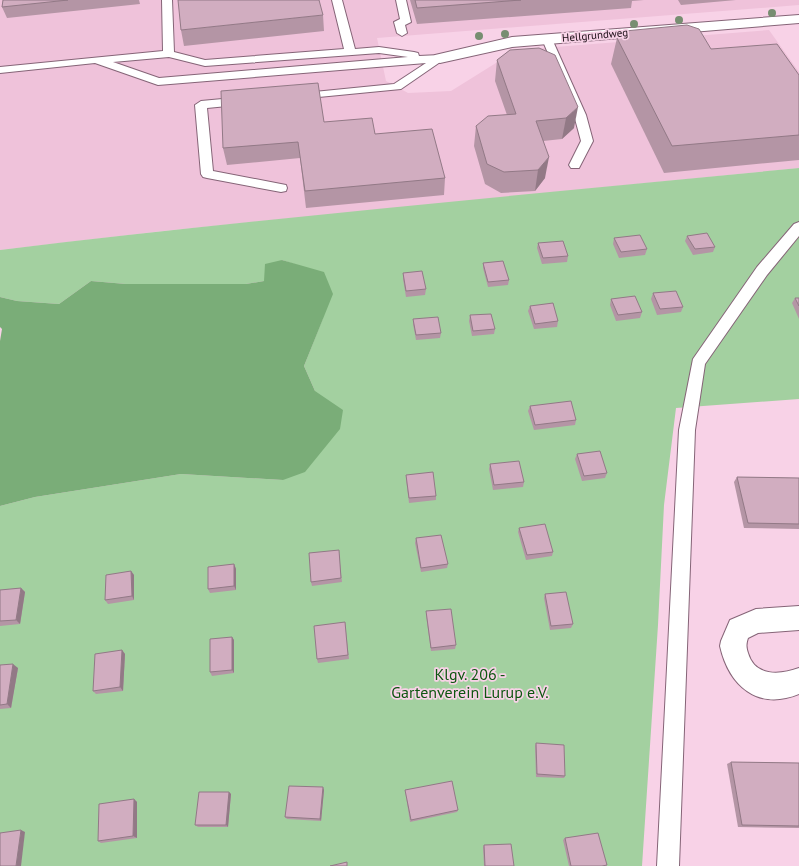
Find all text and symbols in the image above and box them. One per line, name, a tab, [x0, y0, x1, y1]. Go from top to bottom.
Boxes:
street label: Hellgrundweg	[561, 25, 629, 45]
park label: Klgv. 206 - Gartenverein Lurup e.V.	[391, 664, 549, 702]

